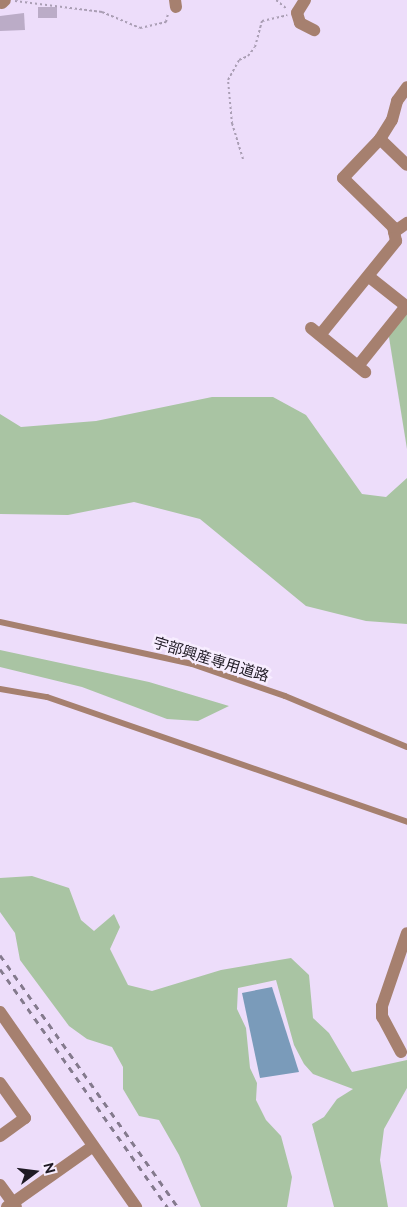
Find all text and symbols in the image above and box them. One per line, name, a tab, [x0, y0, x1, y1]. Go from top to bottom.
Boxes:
street label: 宇部興産専用道路	[151, 634, 271, 686]
north arrow	[10, 1147, 60, 1197]
text: N	[40, 1161, 59, 1175]

